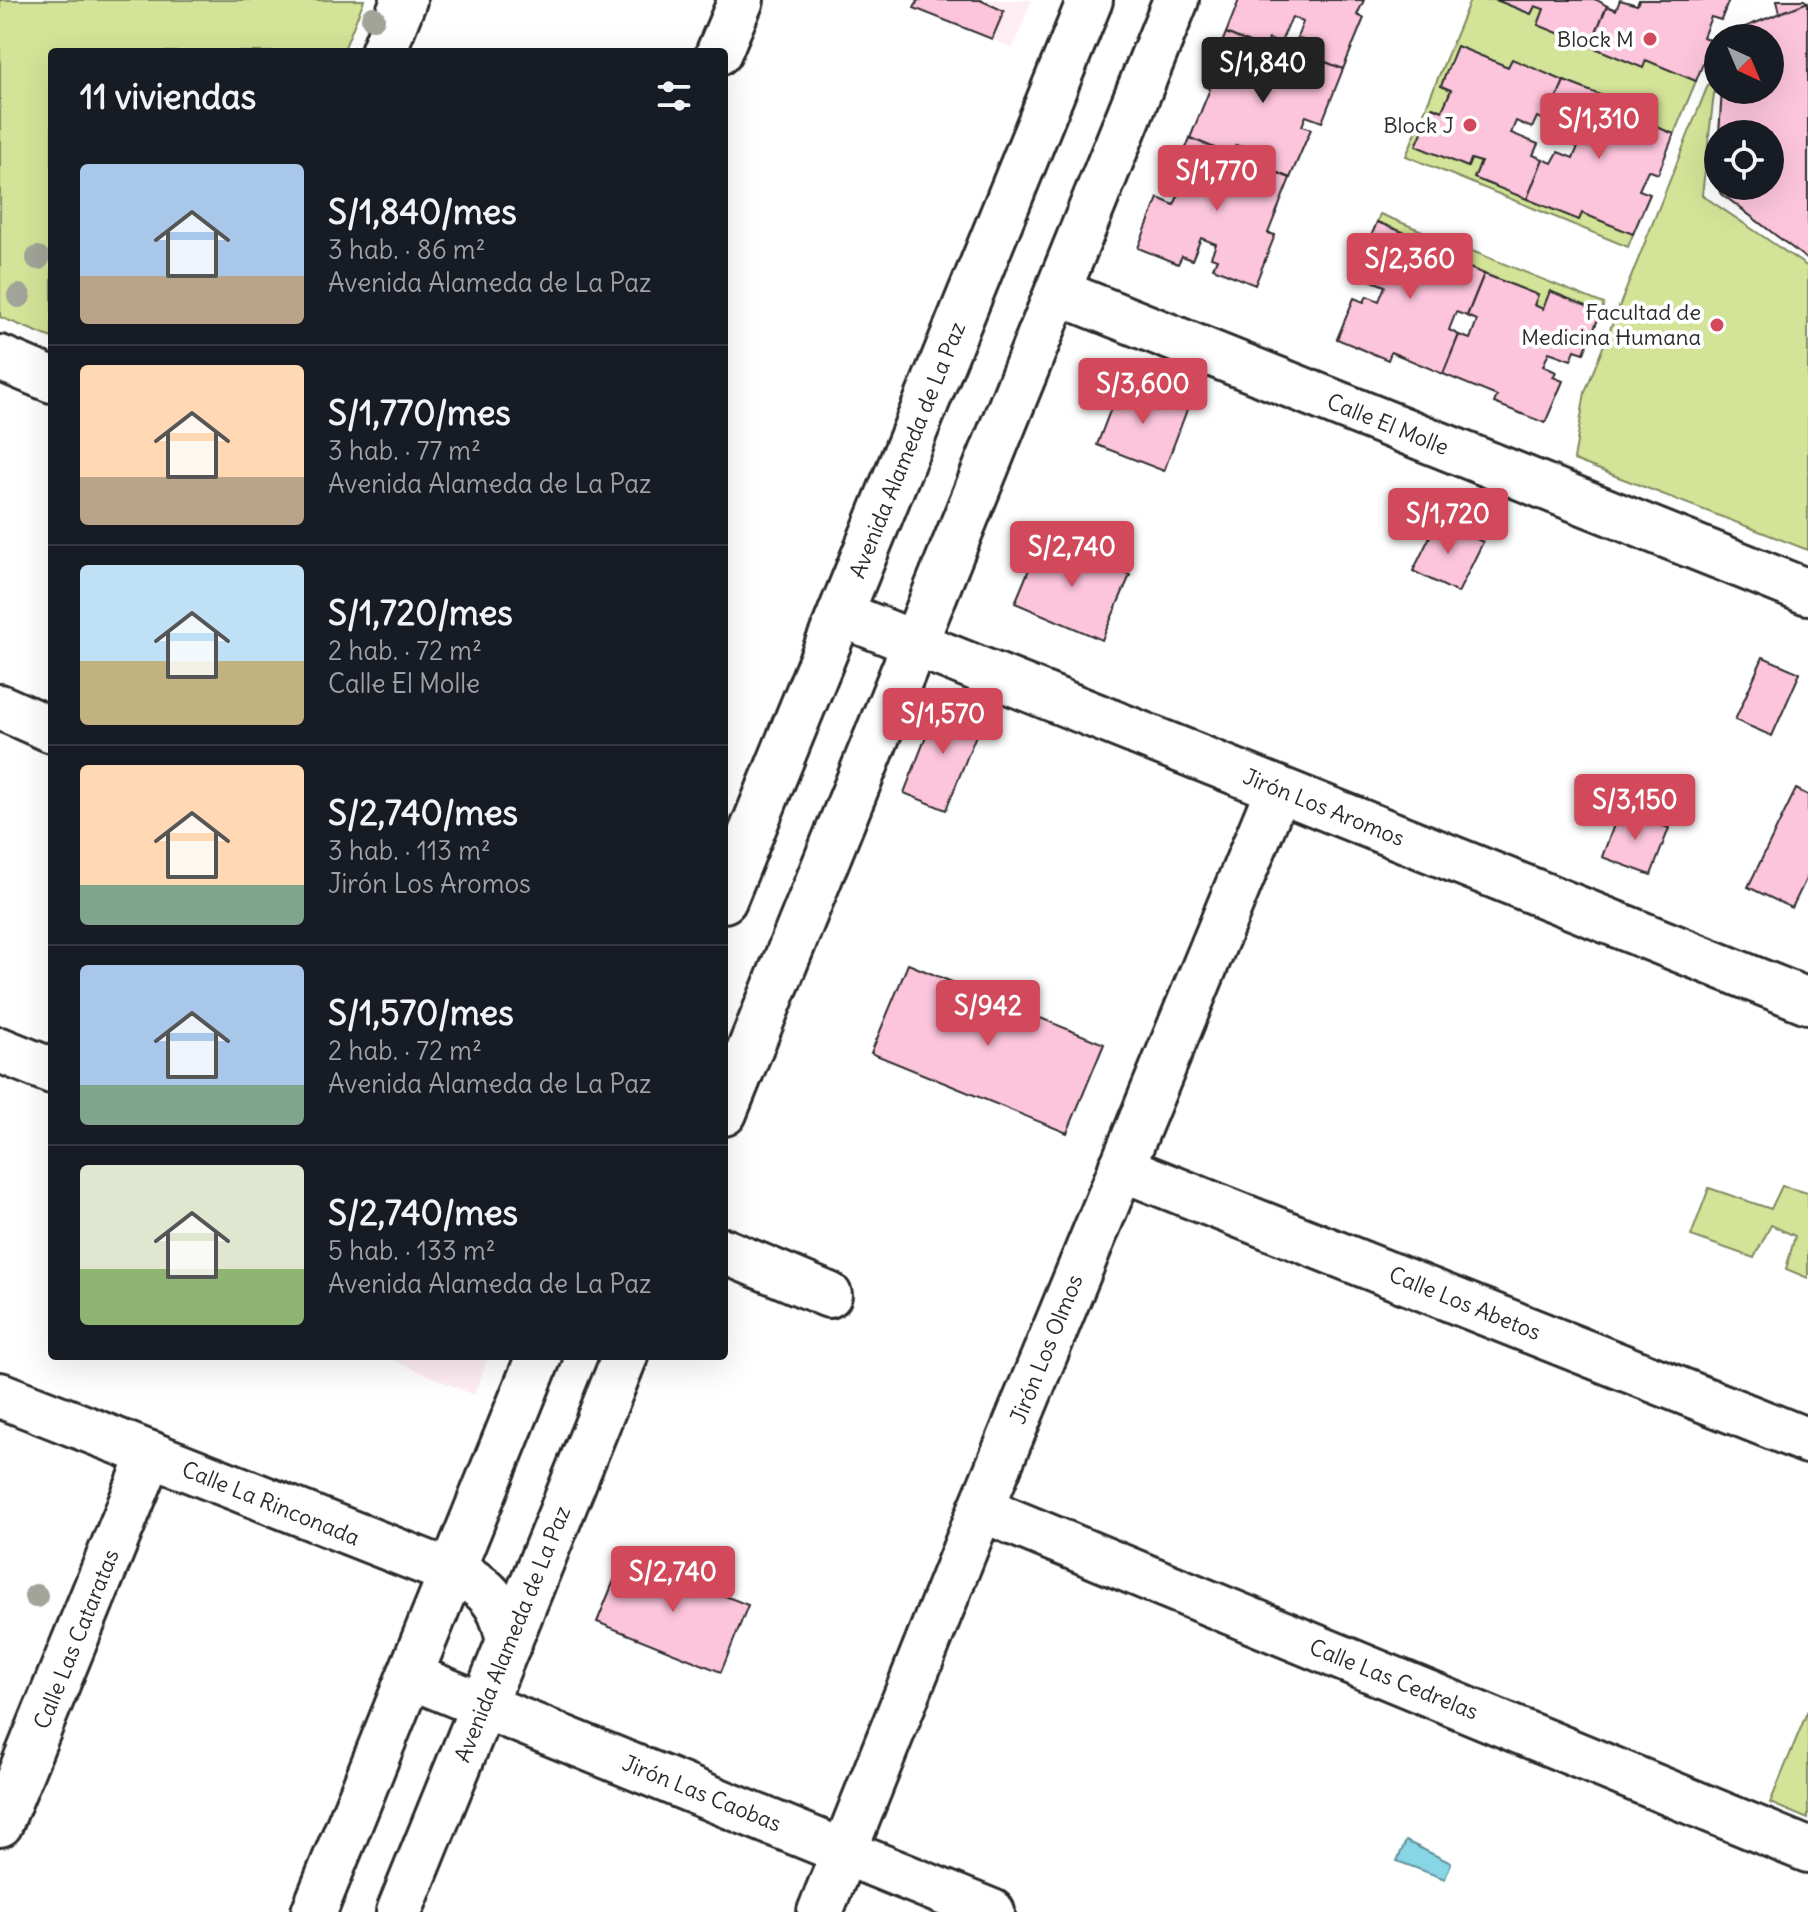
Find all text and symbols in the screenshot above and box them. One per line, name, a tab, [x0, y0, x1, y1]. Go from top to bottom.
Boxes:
north arrow	[1704, 24, 1784, 104]
map controls	[1704, 24, 1784, 200]
place label: Block M	[1557, 25, 1634, 53]
marker: Block M	[1641, 30, 1659, 48]
pin: S/1,840	[1189, 37, 1337, 105]
text: S/1,840	[1220, 46, 1306, 79]
icon: filters	[652, 74, 696, 118]
text: 11 viviendas	[80, 75, 256, 118]
pin: S/1,310	[1525, 93, 1673, 161]
text: S/1,310	[1558, 102, 1640, 135]
place label: Block J	[1383, 111, 1454, 139]
marker: Block J	[1461, 116, 1479, 134]
button: locate	[1704, 120, 1784, 200]
pin: S/1,770	[1143, 145, 1291, 213]
text: S/1,770	[1176, 154, 1258, 187]
text: S/1,840/mes	[328, 190, 517, 233]
icon: home	[144, 196, 240, 292]
text: 3 hab. · 86 m²	[328, 233, 485, 266]
pin: S/2,360	[1336, 233, 1484, 301]
text: S/2,360	[1365, 242, 1455, 275]
text: Avenida Alameda de La Paz	[328, 266, 652, 299]
place label: Facultad de Medicina Humana	[1521, 298, 1701, 351]
marker: Facultad de Medicina Humana	[1708, 316, 1726, 334]
street label: Avenida Alameda de La Paz	[843, 318, 971, 582]
pin: S/3,600	[1069, 358, 1217, 426]
text: S/3,600	[1096, 367, 1190, 400]
street label: Calle El Molle	[1323, 387, 1453, 461]
text: S/1,770/mes	[328, 391, 511, 434]
icon: home	[144, 397, 240, 493]
text: 3 hab. · 77 m²	[328, 434, 481, 467]
text: Avenida Alameda de La Paz	[328, 467, 652, 500]
pin: S/1,720	[1374, 488, 1522, 556]
text: S/1,720	[1406, 497, 1490, 530]
pin: S/2,740	[998, 521, 1146, 589]
text: S/2,740	[1028, 530, 1116, 563]
text: S/1,720/mes	[328, 591, 513, 634]
icon: home	[144, 597, 240, 693]
text: 2 hab. · 72 m²	[328, 634, 482, 667]
text: Calle El Molle	[328, 667, 480, 700]
pin: S/1,570	[869, 688, 1017, 756]
text: S/1,570	[901, 697, 985, 730]
street label: Jirón Los Aromos	[1239, 762, 1409, 852]
pin: S/3,150	[1561, 774, 1709, 842]
text: S/3,150	[1592, 783, 1678, 816]
text: S/2,740/mes	[328, 791, 518, 834]
icon: home	[144, 797, 240, 893]
text: 3 hab. · 113 m²	[328, 834, 491, 867]
text: Jirón Los Aromos	[328, 867, 531, 900]
pin: S/942	[932, 980, 1044, 1048]
text: S/942	[954, 989, 1022, 1022]
text: S/1,570/mes	[328, 991, 514, 1034]
icon: home	[144, 997, 240, 1093]
text: 2 hab. · 72 m²	[328, 1034, 482, 1067]
text: Avenida Alameda de La Paz	[328, 1067, 652, 1100]
text: S/2,740/mes	[328, 1191, 518, 1234]
icon: home	[144, 1197, 240, 1293]
text: 5 hab. · 133 m²	[328, 1234, 495, 1267]
street label: Calle Los Abetos	[1385, 1260, 1545, 1346]
text: Avenida Alameda de La Paz	[328, 1267, 652, 1300]
street label: Jirón Los Olmos	[1003, 1270, 1089, 1428]
street label: Calle La Rinconada	[178, 1455, 364, 1551]
street label: Avenida Alameda de La Paz	[448, 1502, 576, 1766]
street label: Calle Las Cataratas	[27, 1545, 125, 1733]
pin: S/2,740	[599, 1546, 747, 1614]
text: S/2,740	[629, 1555, 717, 1588]
street label: Calle Las Cedrelas	[1305, 1632, 1483, 1726]
street label: Jirón Las Caobas	[618, 1748, 786, 1838]

